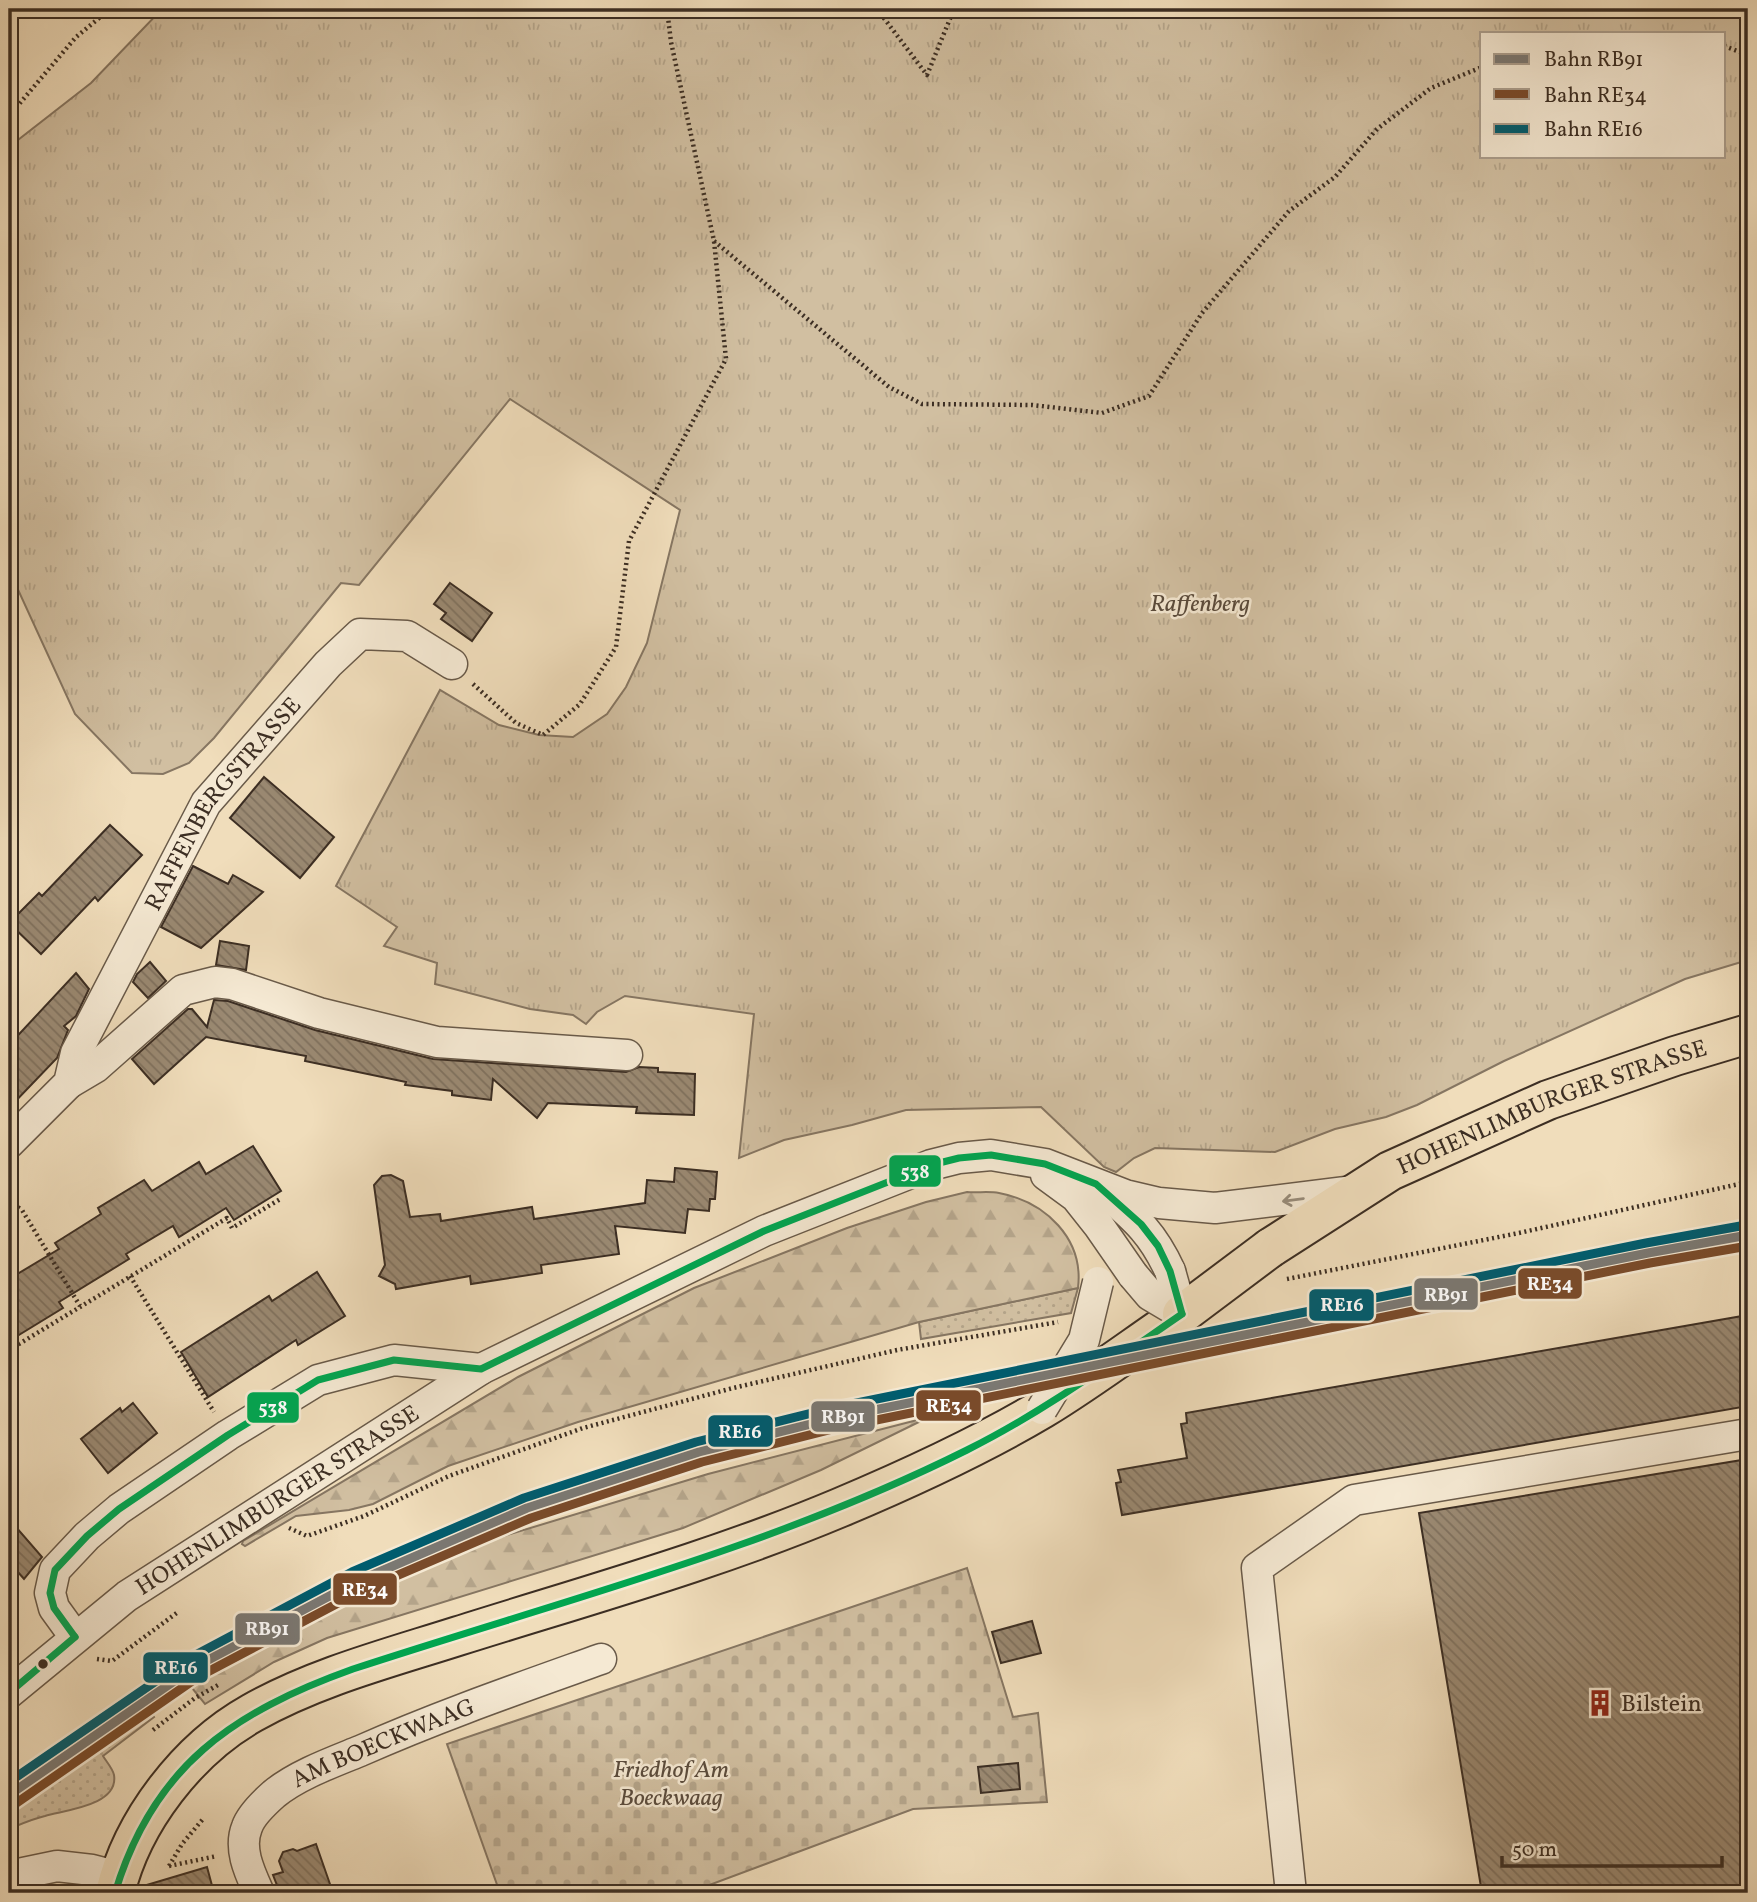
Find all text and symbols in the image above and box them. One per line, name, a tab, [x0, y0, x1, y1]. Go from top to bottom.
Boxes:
legend	[1480, 32, 1726, 158]
text: Bahn RB91	[1544, 46, 1643, 75]
text: Bahn RE34	[1544, 82, 1647, 111]
text: Bahn RE16	[1544, 116, 1643, 145]
park label: Raffenberg	[1150, 588, 1250, 622]
street label: RAFFENBERGSTRASSE	[138, 691, 310, 918]
street label: HOHENLIMBURGER STRASSE	[1392, 1032, 1711, 1185]
line badge: 538	[888, 1154, 942, 1188]
text: 538	[900, 1160, 930, 1186]
one-way arrow	[1282, 1194, 1305, 1207]
line badge: RE34	[1517, 1267, 1583, 1300]
text: RE34	[1527, 1272, 1573, 1298]
line badge: RB91	[1413, 1277, 1479, 1311]
text: RB91	[1424, 1283, 1468, 1309]
line badge: RE16	[1308, 1288, 1375, 1322]
text: RE16	[1320, 1293, 1364, 1319]
line badge: RE34	[915, 1389, 982, 1422]
line badge: 538	[246, 1391, 300, 1424]
text: RE34	[926, 1394, 972, 1420]
text: 538	[258, 1396, 288, 1422]
street label: HOHENLIMBURGER STRASSE	[130, 1398, 427, 1605]
line badge: RB91	[810, 1400, 876, 1433]
text: RB91	[821, 1405, 865, 1431]
line badge: RE16	[707, 1414, 774, 1448]
text: RE16	[718, 1420, 762, 1446]
line badge: RE34	[332, 1572, 398, 1606]
text: RE34	[342, 1578, 388, 1604]
line badge: RB91	[234, 1612, 301, 1646]
text: RB91	[245, 1617, 289, 1643]
line badge: RE16	[142, 1651, 209, 1684]
text: RE16	[154, 1656, 198, 1682]
unlabelled marker	[36, 1657, 50, 1671]
building icon: Bilstein	[1585, 1688, 1615, 1718]
place label: Bilstein	[1621, 1688, 1702, 1722]
street label: AM BOECKWAAG	[286, 1691, 480, 1798]
park label: Friedhof Am Boeckwaag	[613, 1754, 729, 1816]
scale bar	[1502, 1825, 1722, 1869]
text: 50 m	[1512, 1836, 1557, 1865]

